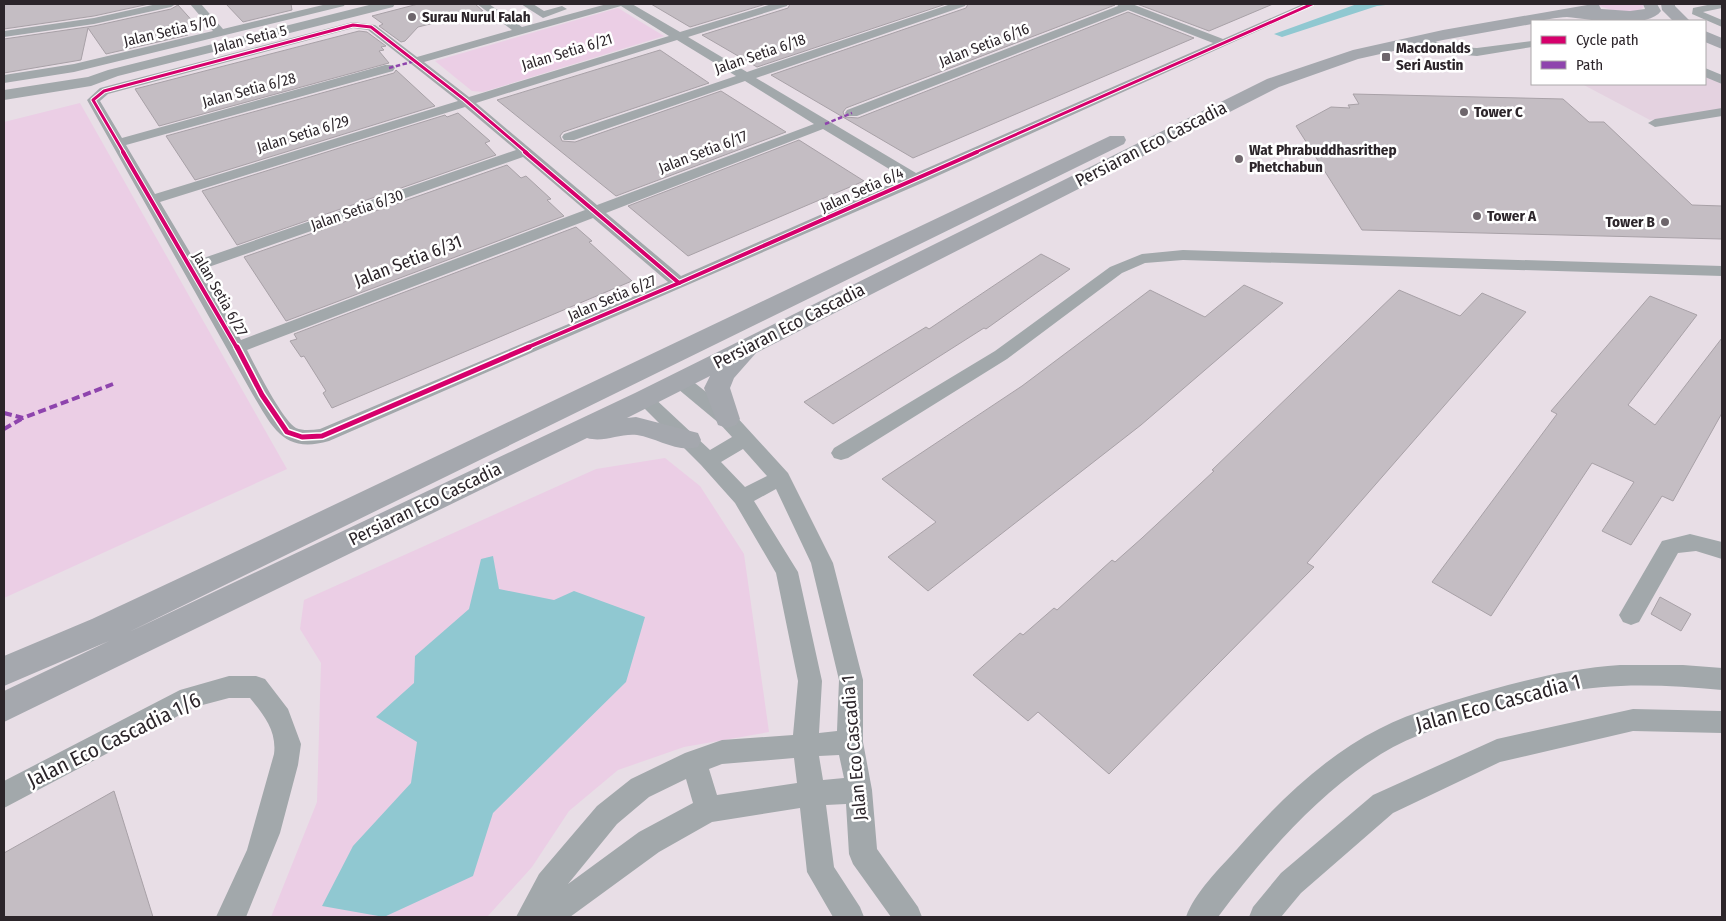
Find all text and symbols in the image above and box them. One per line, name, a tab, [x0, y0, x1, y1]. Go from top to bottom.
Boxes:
place label: Surau Nurul Falah	[422, 8, 531, 26]
marker: Surau Nurul Falah	[406, 11, 418, 23]
street label: Jalan Setia 5/10	[122, 12, 218, 50]
street label: Jalan Setia 6/16	[936, 20, 1032, 70]
legend	[1531, 20, 1706, 85]
street label: Jalan Setia 5	[211, 21, 289, 57]
street label: Jalan Setia 6/21	[519, 30, 615, 74]
street label: Jalan Setia 6/18	[712, 30, 808, 78]
text: Cycle path	[1576, 31, 1639, 49]
place label: Macdonalds Seri Austin	[1396, 39, 1471, 74]
marker: Macdonalds Seri Austin	[1380, 51, 1392, 63]
text: Path	[1576, 56, 1603, 74]
street label: Jalan Setia 6/28	[200, 69, 298, 111]
street label: Persiaran Eco Cascadia	[1072, 96, 1231, 192]
place label: Tower C	[1474, 103, 1523, 121]
marker: Tower C	[1458, 106, 1470, 118]
street label: Jalan Setia 6/29	[255, 111, 351, 157]
street label: Jalan Setia 6/17	[656, 127, 750, 177]
place label: Wat Phrabuddhasrithep Phetchabun	[1249, 141, 1397, 176]
marker: Wat Phrabuddhasrithep Phetchabun	[1233, 153, 1245, 165]
street label: Jalan Setia 6/4	[818, 164, 906, 216]
street label: Jalan Setia 6/30	[308, 186, 406, 234]
place label: Tower A	[1487, 207, 1537, 225]
marker: Tower A	[1471, 210, 1483, 222]
place label: Tower B	[1606, 213, 1656, 231]
marker: Tower B	[1659, 216, 1671, 228]
street label: Jalan Setia 6/31	[351, 230, 465, 292]
street label: Jalan Setia 6/27	[189, 249, 251, 339]
street label: Jalan Setia 6/27	[565, 271, 659, 325]
street label: Persiaran Eco Cascadia	[710, 278, 869, 374]
street label: Persiaran Eco Cascadia	[345, 457, 505, 550]
street label: Jalan Eco Cascadia 1	[1412, 668, 1584, 738]
street label: Jalan Eco Cascadia 1	[837, 674, 871, 822]
street label: Jalan Eco Cascadia 1/6	[23, 687, 205, 793]

